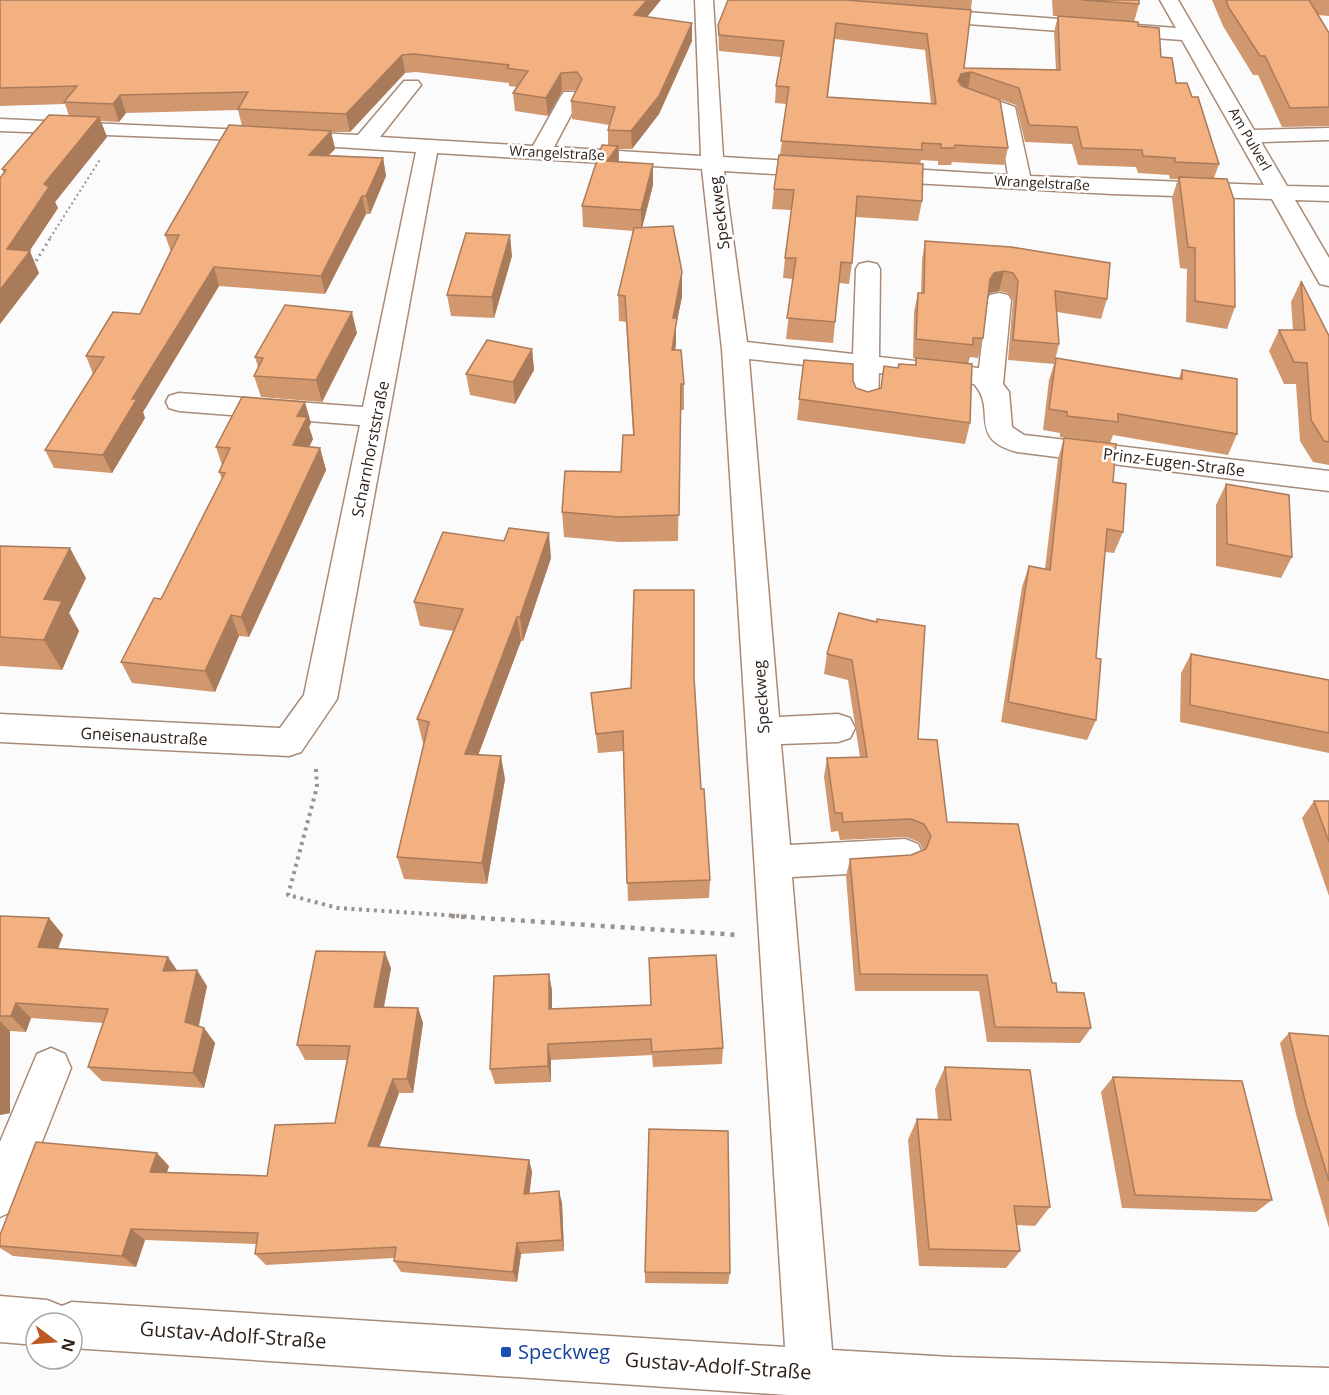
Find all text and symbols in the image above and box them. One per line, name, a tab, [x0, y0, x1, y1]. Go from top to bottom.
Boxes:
street label: Am Pulverl	[1225, 104, 1276, 174]
street label: Wrangelstraße	[509, 141, 605, 165]
street label: Wrangelstraße	[994, 171, 1090, 195]
street label: Speckweg	[704, 175, 734, 251]
street label: Scharnhorststraße	[346, 379, 394, 519]
street label: Prinz-Eugen-Straße	[1102, 442, 1246, 482]
street label: Speckweg	[747, 659, 775, 735]
street label: Gneisenaustraße	[80, 722, 208, 750]
north arrow	[24, 1311, 84, 1371]
street label: Gustav-Adolf-Straße	[139, 1315, 327, 1354]
text: N	[56, 1336, 81, 1354]
place label: Speckweg	[518, 1338, 610, 1365]
marker: Speckweg	[499, 1345, 513, 1359]
street label: Gustav-Adolf-Straße	[624, 1346, 812, 1385]

